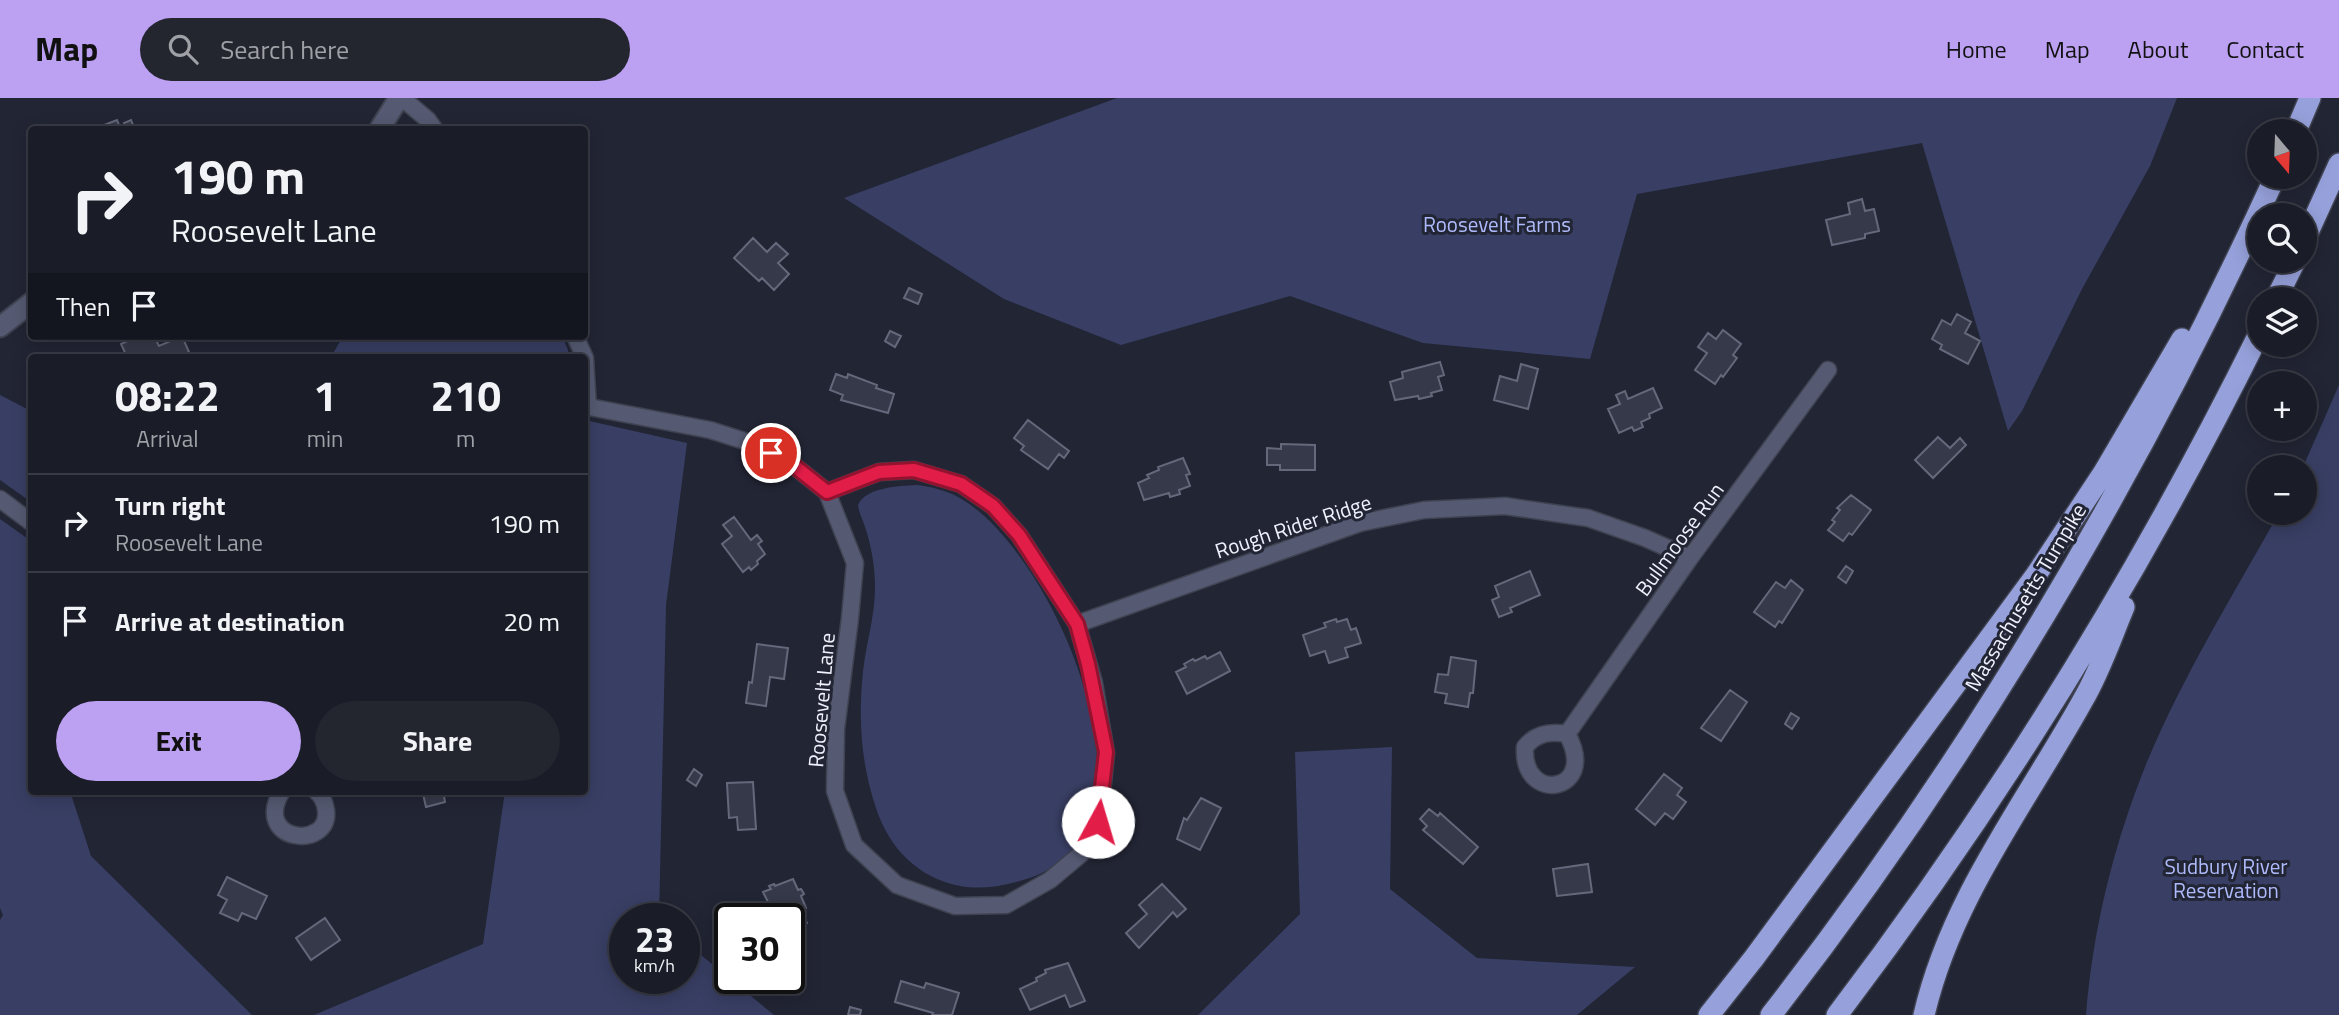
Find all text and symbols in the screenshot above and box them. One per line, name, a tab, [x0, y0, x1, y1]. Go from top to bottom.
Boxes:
search box	[140, 18, 630, 81]
text: Map	[35, 24, 98, 74]
icon: search	[164, 30, 202, 68]
text: Search here	[220, 30, 349, 69]
text: Home	[1946, 31, 2007, 67]
text: Map	[2045, 31, 2090, 67]
text: About	[2128, 31, 2188, 67]
text: Contact	[2226, 31, 2304, 67]
north arrow	[2247, 119, 2317, 189]
map controls	[2247, 119, 2317, 525]
text: 190 m	[171, 138, 305, 213]
icon: right	[56, 154, 147, 245]
button: search	[2247, 203, 2317, 273]
text: Roosevelt Lane	[171, 206, 377, 254]
park label: Roosevelt Farms	[1423, 208, 1571, 240]
text: Then	[56, 287, 111, 326]
icon: arrive	[125, 287, 163, 325]
button: layers	[2247, 287, 2317, 357]
text: 08:22	[115, 363, 220, 427]
text: 1	[313, 363, 337, 427]
text: 210	[430, 363, 501, 427]
button: +	[2247, 371, 2317, 441]
text: Arrival	[136, 421, 199, 456]
text: min	[307, 421, 343, 456]
text: m	[456, 421, 475, 456]
pin	[741, 423, 801, 483]
icon: arrive	[752, 434, 790, 472]
button: −	[2247, 455, 2317, 525]
street label: Bullmoose Run	[1627, 475, 1731, 603]
text: Turn right	[115, 486, 226, 525]
street label: Rough Rider Ridge	[1211, 486, 1375, 566]
street label: Massachusetts Turnpike	[1956, 497, 2094, 697]
icon: right	[56, 504, 94, 542]
text: 190 m	[489, 504, 560, 543]
text: Roosevelt Lane	[115, 525, 263, 560]
icon: arrive	[56, 602, 94, 640]
text: Arrive at destination	[115, 602, 345, 641]
text: 20 m	[503, 602, 560, 641]
street label: Roosevelt Lane	[799, 631, 843, 769]
button: Exit	[56, 701, 301, 781]
button: Share	[315, 701, 560, 781]
position arrow	[1061, 785, 1135, 859]
park label: Sudbury River Reservation	[2164, 850, 2288, 906]
speed limit sign: 30	[714, 903, 805, 994]
text: 23	[635, 912, 674, 966]
text: km/h	[634, 952, 675, 979]

